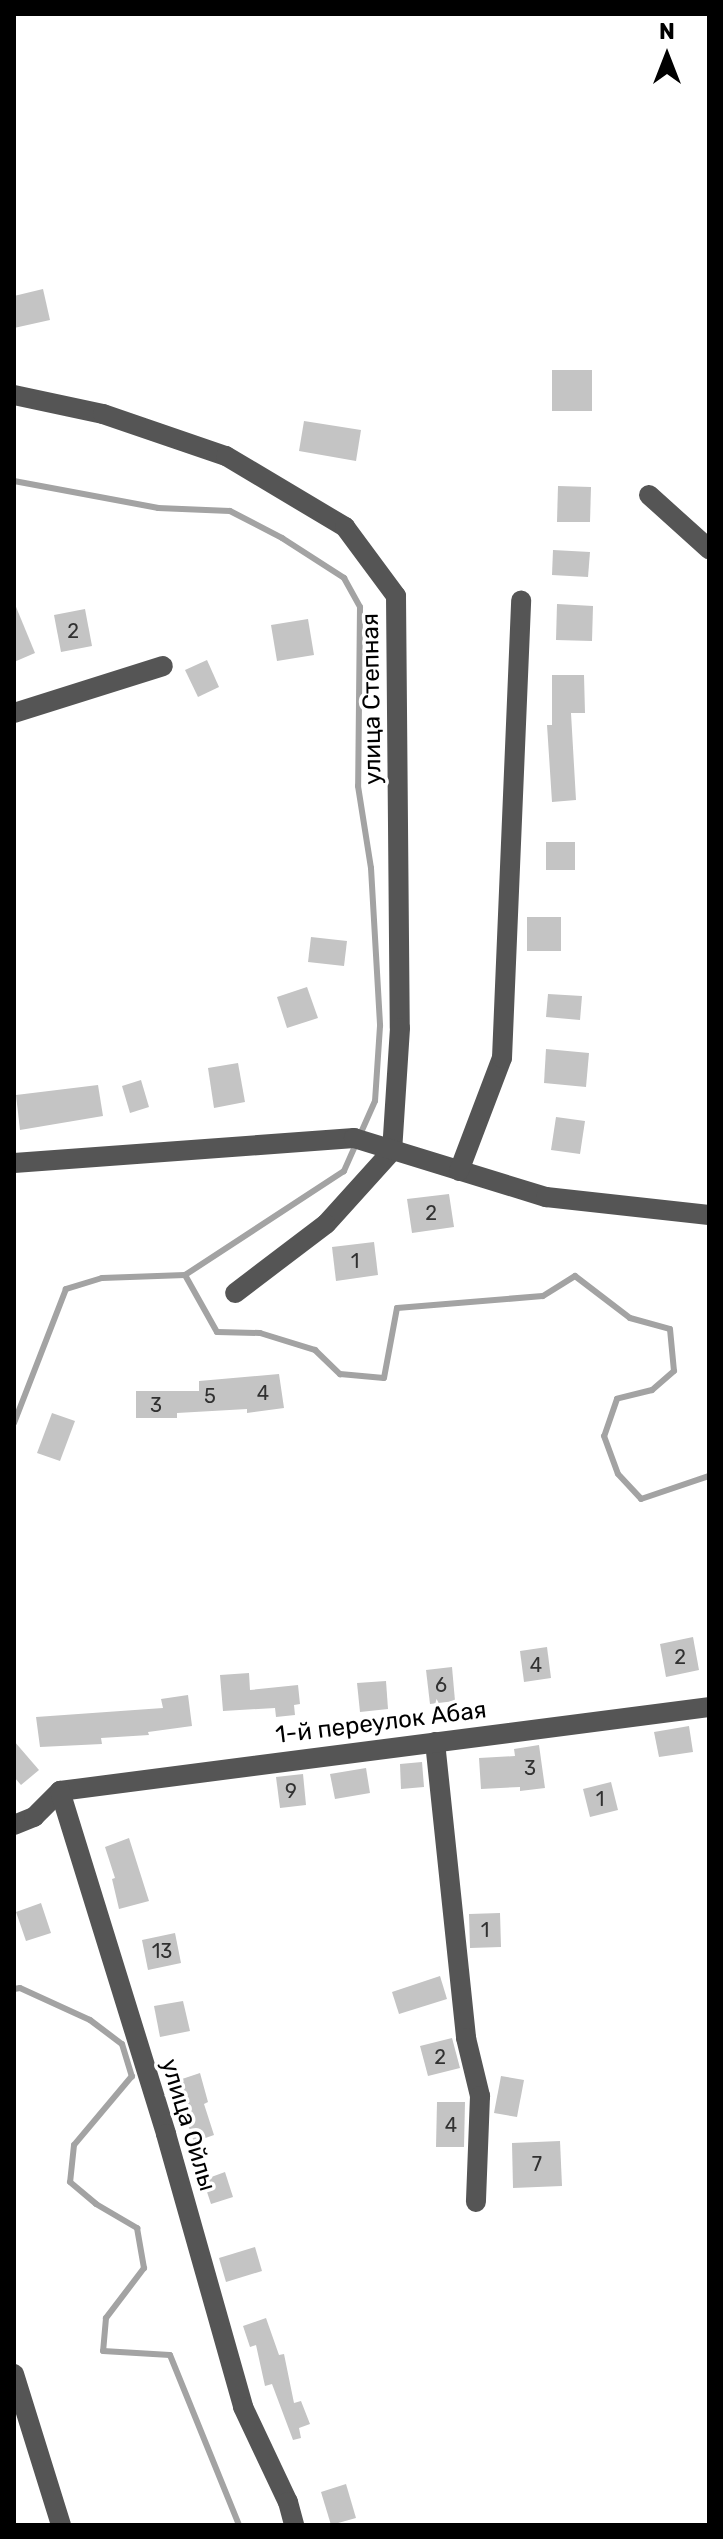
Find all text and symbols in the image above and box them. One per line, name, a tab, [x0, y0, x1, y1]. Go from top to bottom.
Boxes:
north arrow	[627, 16, 707, 96]
text: N	[659, 18, 675, 45]
street label: улица Степная	[356, 613, 388, 785]
house number: 2	[67, 619, 79, 643]
house number: 2	[425, 1201, 437, 1225]
house number: 1	[351, 1249, 359, 1273]
house number: 4	[257, 1381, 269, 1405]
house number: 5	[204, 1384, 216, 1408]
house number: 3	[150, 1393, 162, 1417]
house number: 2	[674, 1645, 686, 1669]
house number: 4	[530, 1653, 542, 1677]
house number: 6	[435, 1673, 447, 1697]
street label: 1-й переулок Абая	[274, 1696, 488, 1750]
house number: 3	[524, 1756, 536, 1780]
house number: 9	[285, 1779, 297, 1803]
house number: 1	[596, 1787, 604, 1811]
house number: 1	[481, 1918, 489, 1942]
house number: 13	[152, 1939, 172, 1963]
house number: 2	[434, 2045, 446, 2069]
street label: улица Ойлы	[154, 2055, 222, 2195]
house number: 4	[445, 2113, 457, 2137]
house number: 7	[532, 2152, 542, 2176]

